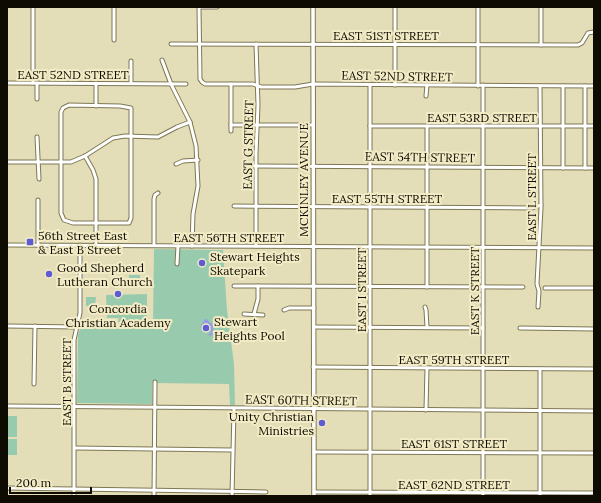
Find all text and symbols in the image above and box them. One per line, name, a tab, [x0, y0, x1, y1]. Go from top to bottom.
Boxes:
street label: EAST 51ST STREET	[333, 28, 439, 43]
street label: EAST 52ND STREET	[17, 67, 129, 82]
street label: EAST 52ND STREET	[341, 68, 453, 84]
street label: EAST G STREET	[240, 100, 256, 190]
street label: EAST 53RD STREET	[427, 110, 537, 125]
street label: MCKINLEY AVENUE	[296, 123, 311, 237]
street label: EAST 54TH STREET	[365, 149, 476, 165]
street label: EAST L STREET	[524, 153, 539, 241]
street label: EAST 55TH STREET	[332, 191, 443, 206]
place label: 56th Street East & East B Street	[38, 228, 128, 257]
street label: EAST 56TH STREET	[174, 230, 285, 245]
marker: 56th Street East & East B Street	[25, 237, 35, 247]
street label: EAST K STREET	[467, 246, 482, 335]
street label: EAST I STREET	[354, 247, 369, 332]
place label: Stewart Heights Skatepark	[210, 249, 300, 278]
marker: Stewart Heights Skatepark	[197, 258, 207, 268]
place label: Good Shepherd Lutheran Church	[57, 260, 153, 289]
marker: Good Shepherd Lutheran Church	[44, 269, 54, 279]
marker: Concordia Christian Academy	[113, 289, 123, 299]
place label: Concordia Christian Academy	[65, 301, 171, 330]
place label: Stewart Heights Pool	[214, 314, 285, 343]
marker: Stewart Heights Pool	[201, 323, 211, 333]
street label: EAST B STREET	[59, 338, 74, 426]
street label: EAST 59TH STREET	[399, 352, 510, 367]
street label: EAST 60TH STREET	[245, 392, 357, 408]
place label: Unity Christian Ministries	[229, 409, 314, 438]
marker: Unity Christian Ministries	[317, 418, 327, 428]
street label: EAST 61ST STREET	[401, 436, 507, 451]
scale bar	[10, 469, 91, 495]
text: 200 m	[16, 475, 52, 490]
street label: EAST 62ND STREET	[398, 477, 510, 492]

